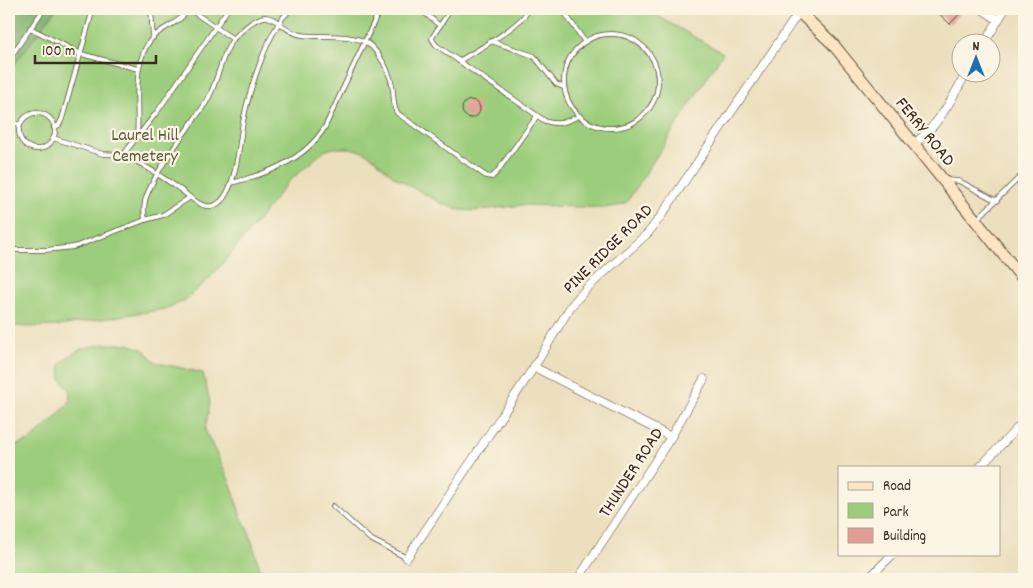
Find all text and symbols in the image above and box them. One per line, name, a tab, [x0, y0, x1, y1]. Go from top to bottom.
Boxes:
scale bar	[35, 32, 156, 64]
north arrow	[950, 32, 1000, 82]
text: N	[973, 37, 980, 57]
text: 100 m	[42, 41, 75, 63]
street label: FERRY ROAD	[888, 93, 960, 173]
park label: Laurel Hill Cemetery	[111, 124, 180, 170]
street label: PINE RIDGE ROAD	[558, 199, 659, 300]
street label: THUNDER ROAD	[594, 424, 671, 523]
legend	[838, 466, 1000, 556]
text: Road	[883, 476, 911, 498]
text: Park	[883, 502, 909, 524]
text: Building	[883, 526, 926, 548]

